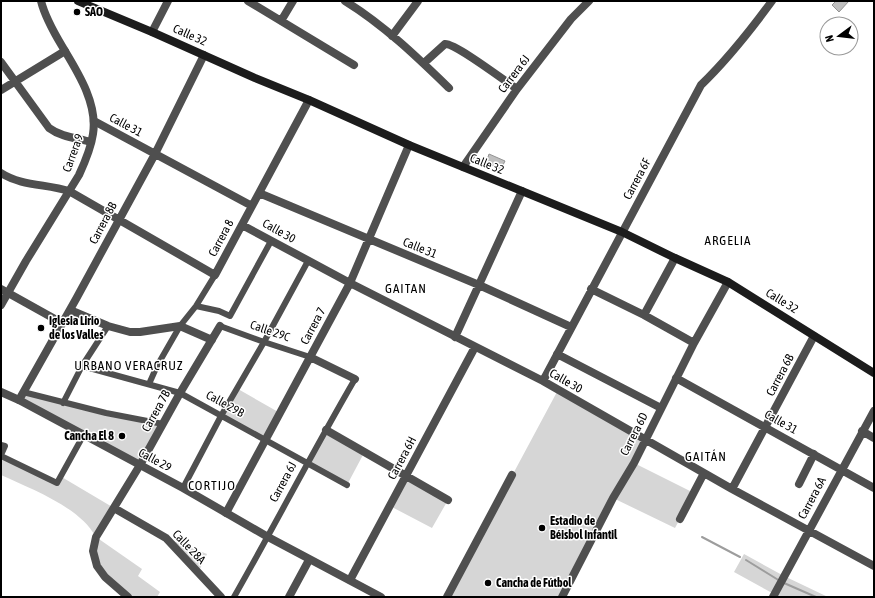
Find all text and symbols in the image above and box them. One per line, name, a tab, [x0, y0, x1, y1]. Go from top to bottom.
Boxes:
place label: SAO	[85, 5, 103, 19]
marker: SAO	[72, 7, 82, 17]
north arrow	[819, 16, 859, 56]
street label: Calle 32	[171, 21, 209, 49]
text: N	[823, 34, 836, 43]
street label: Carrera 6J	[495, 52, 533, 96]
street label: Calle 31	[107, 110, 145, 140]
street label: Carrera 9	[60, 132, 86, 174]
street label: Calle 32	[468, 151, 506, 177]
street label: Carrera 6F	[620, 156, 654, 202]
street label: Carrera 8B	[86, 199, 120, 246]
street label: Calle 30	[260, 216, 298, 246]
street label: Carrera 8	[206, 217, 237, 259]
district label: ARGELIA	[705, 233, 751, 248]
street label: Calle 31	[401, 235, 439, 261]
district label: GAITAN	[385, 281, 427, 296]
street label: Calle 32	[763, 286, 801, 316]
street label: Carrera 7	[298, 305, 329, 347]
place label: Iglesia Lirio de los Valles	[49, 314, 104, 342]
street label: Calle 29C	[248, 318, 292, 344]
marker: Iglesia Lirio de los Valles	[36, 323, 46, 333]
street label: Carrera 6B	[763, 351, 797, 398]
district label: URBANO VERACRUZ	[74, 358, 184, 373]
street label: Calle 30	[547, 366, 585, 396]
street label: Carrera 7B	[139, 388, 173, 434]
street label: Calle 29B	[204, 388, 247, 420]
street label: Calle 31	[762, 407, 800, 437]
street label: Carrera 6D	[617, 410, 651, 458]
place label: Cancha El 8	[64, 429, 114, 443]
marker: Cancha El 8	[117, 431, 127, 441]
street label: Carrera 6H	[385, 434, 419, 482]
street label: Calle 29	[136, 445, 174, 475]
district label: GAITÁN	[685, 449, 727, 464]
street label: Carrera 6J	[267, 460, 299, 504]
street label: Carrera 6A	[795, 475, 829, 521]
district label: CORTIJO	[188, 478, 236, 493]
place label: Estadio de Béisbol Infantil	[550, 514, 618, 542]
marker: Estadio de Béisbol Infantil	[537, 523, 547, 533]
street label: Calle 28A	[170, 527, 209, 567]
place label: Cancha de Fútbol	[496, 576, 572, 590]
marker: Cancha de Fútbol	[483, 578, 493, 588]

